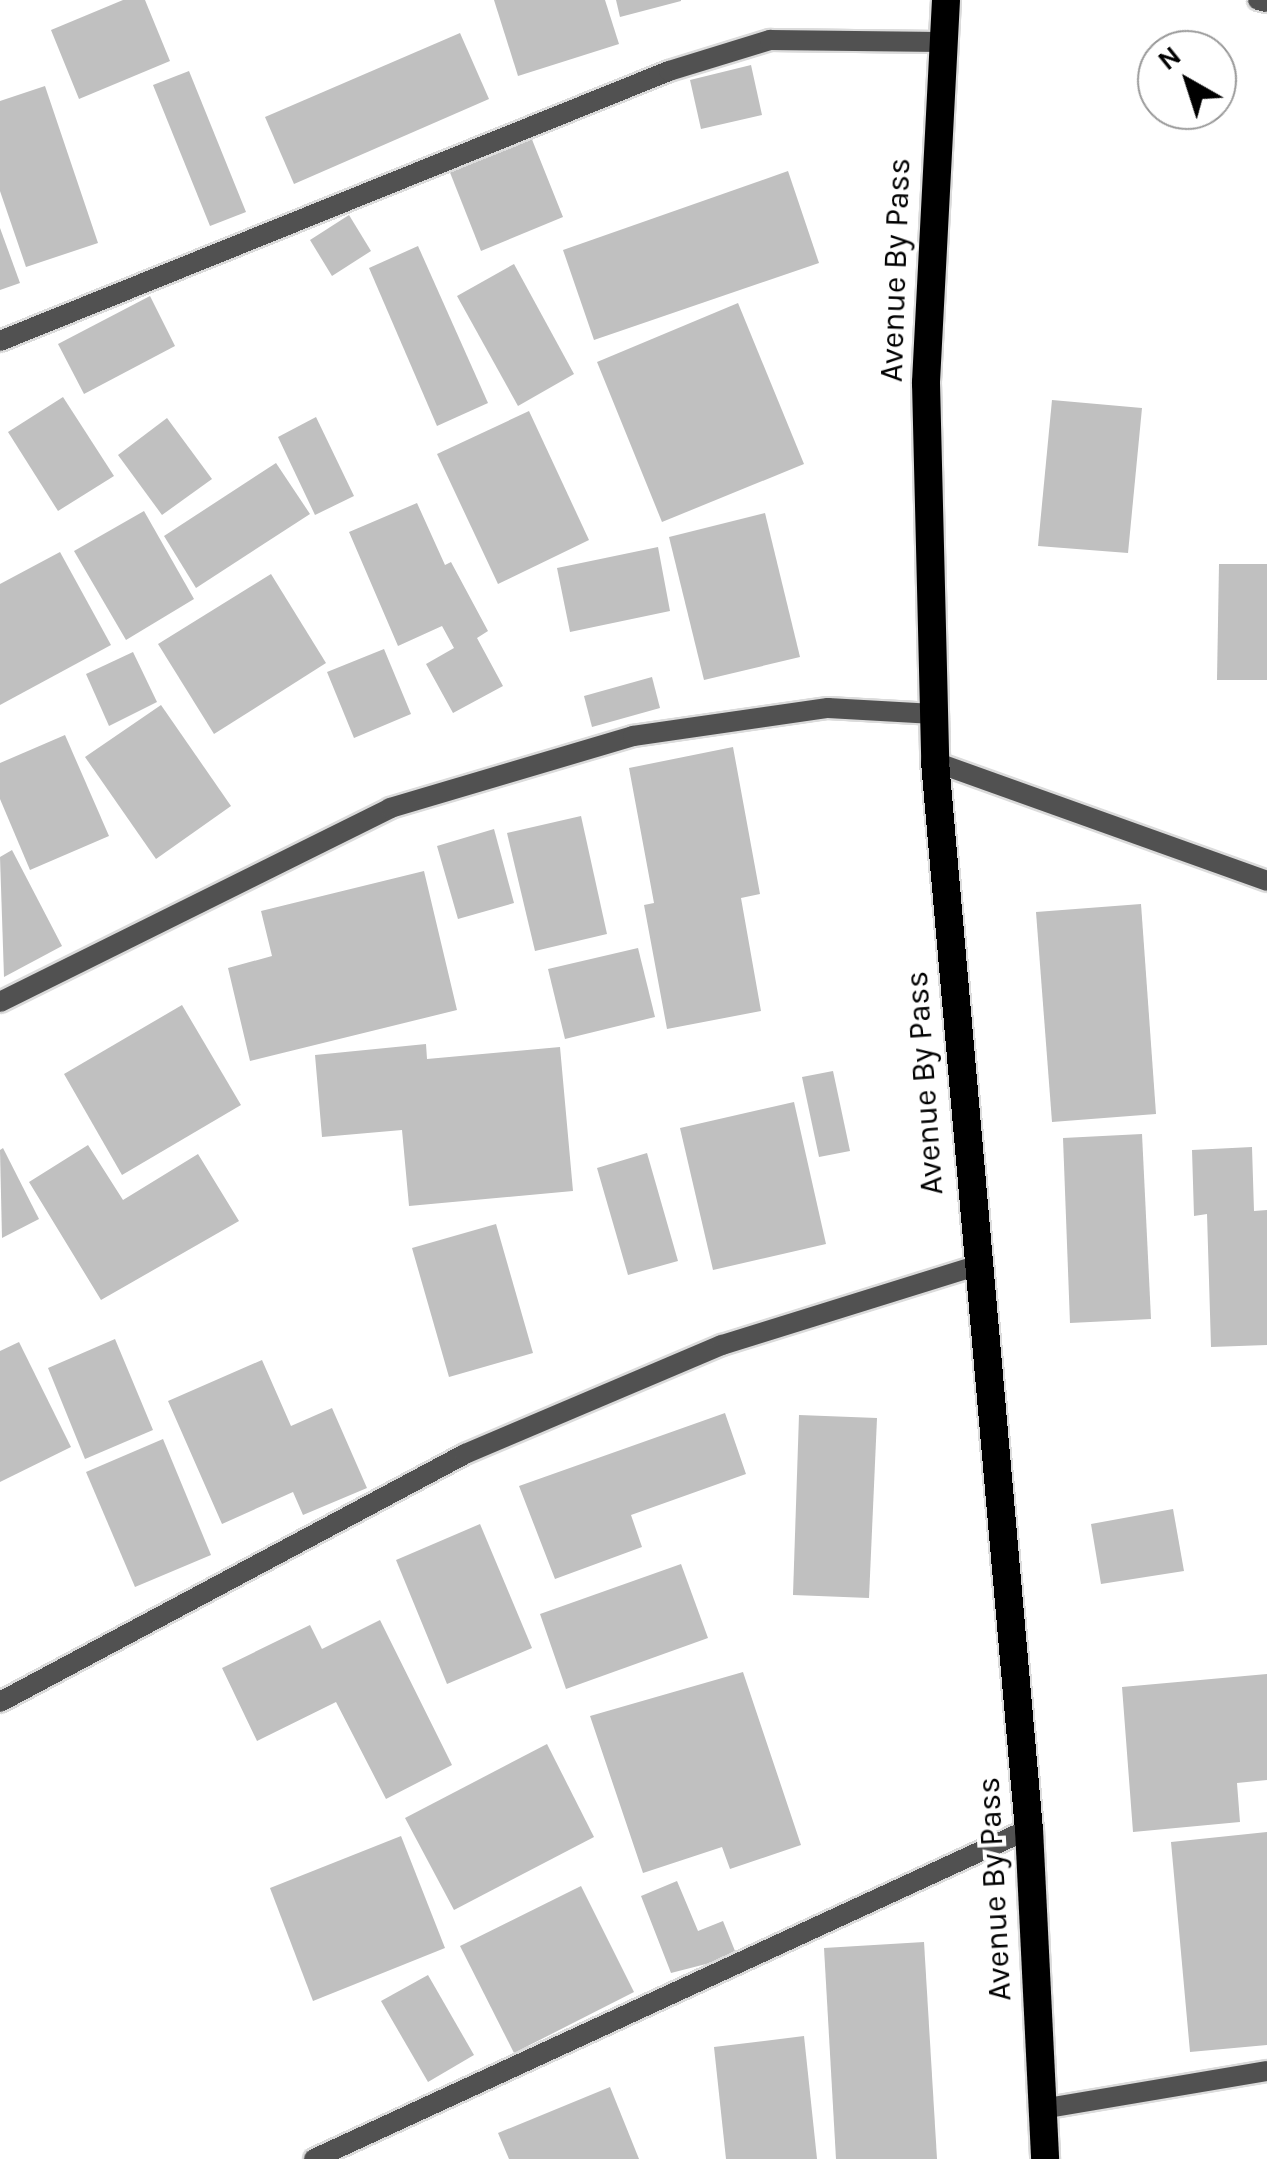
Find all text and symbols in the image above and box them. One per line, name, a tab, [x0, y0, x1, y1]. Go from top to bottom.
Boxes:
north arrow	[1137, 30, 1237, 130]
text: N	[1151, 39, 1187, 77]
street label: Avenue By Pass	[873, 157, 919, 383]
street label: Avenue By Pass	[898, 970, 952, 1196]
street label: Avenue By Pass	[970, 1776, 1020, 2002]

